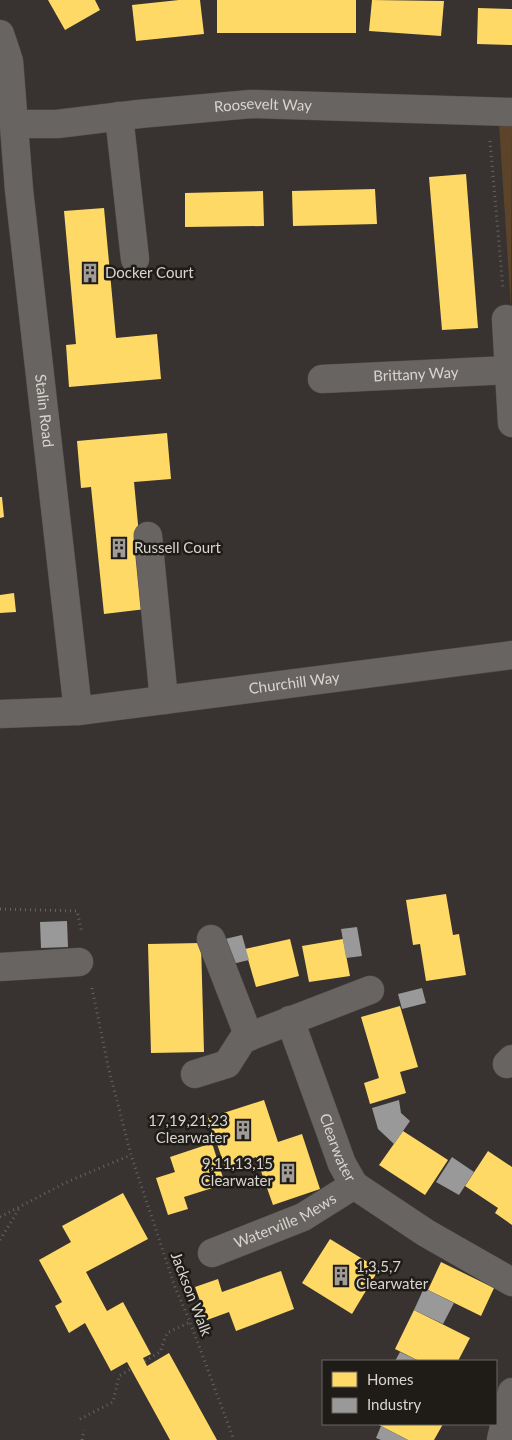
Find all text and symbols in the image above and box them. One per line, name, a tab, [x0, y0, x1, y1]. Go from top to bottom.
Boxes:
street label: Roosevelt Way	[213, 94, 312, 115]
building icon: Docker Court	[79, 262, 101, 284]
place label: Docker Court	[105, 263, 194, 281]
street label: Brittany Way	[373, 362, 459, 385]
street label: Stalin Road	[32, 373, 58, 448]
building icon: Russell Court	[108, 537, 130, 559]
place label: Russell Court	[134, 538, 221, 556]
street label: Churchill Way	[247, 667, 341, 697]
place label: 17,19,21,23 Clearwater	[148, 1111, 229, 1146]
street label: Clearwater	[316, 1111, 360, 1185]
building icon: 17,19,21,23 Clearwater	[232, 1119, 254, 1141]
place label: 9,11,13,15 Clearwater	[201, 1154, 274, 1189]
building icon: 9,11,13,15 Clearwater	[277, 1162, 299, 1184]
street label: Waterville Mews	[231, 1189, 339, 1251]
street label: Jackson Walk	[168, 1249, 216, 1339]
place label: 1,3,5,7 Clearwater	[356, 1257, 429, 1292]
building icon: 1,3,5,7 Clearwater	[330, 1265, 352, 1287]
legend	[322, 1360, 497, 1425]
text: Homes	[367, 1370, 413, 1388]
text: Industry	[367, 1395, 422, 1413]

